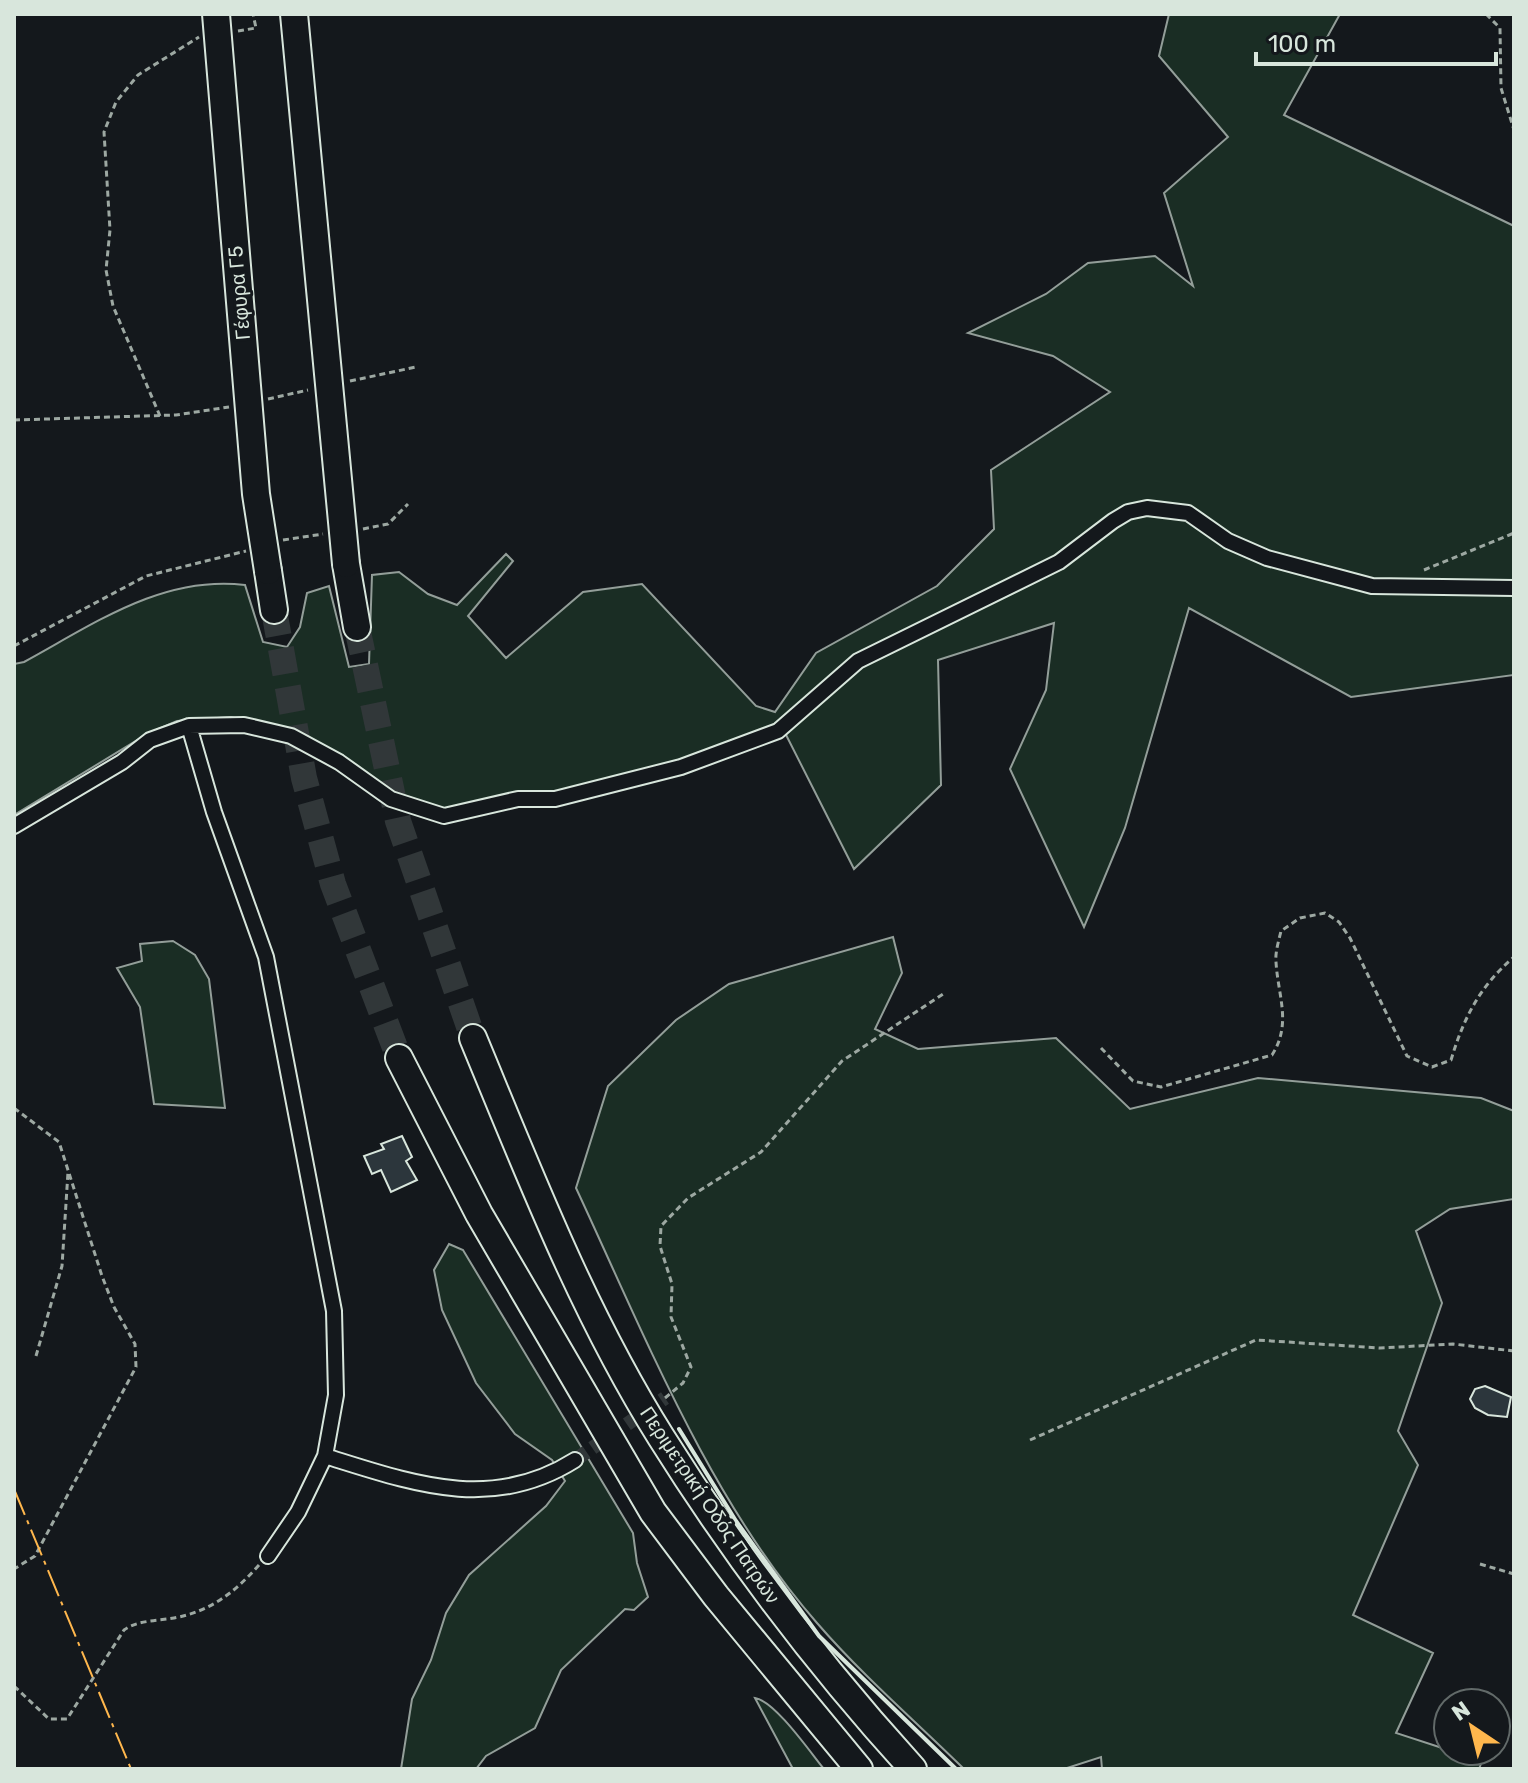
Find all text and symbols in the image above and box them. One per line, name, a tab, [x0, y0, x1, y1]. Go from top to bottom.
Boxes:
scale bar	[1256, 16, 1496, 66]
text: 100 m	[1268, 30, 1336, 58]
street label: Γέφυρα Γ5	[223, 245, 255, 341]
street label: Περιμετρική Οδός Πατρών	[635, 1402, 785, 1608]
north arrow	[1432, 1687, 1512, 1767]
text: N	[1447, 1695, 1475, 1727]

